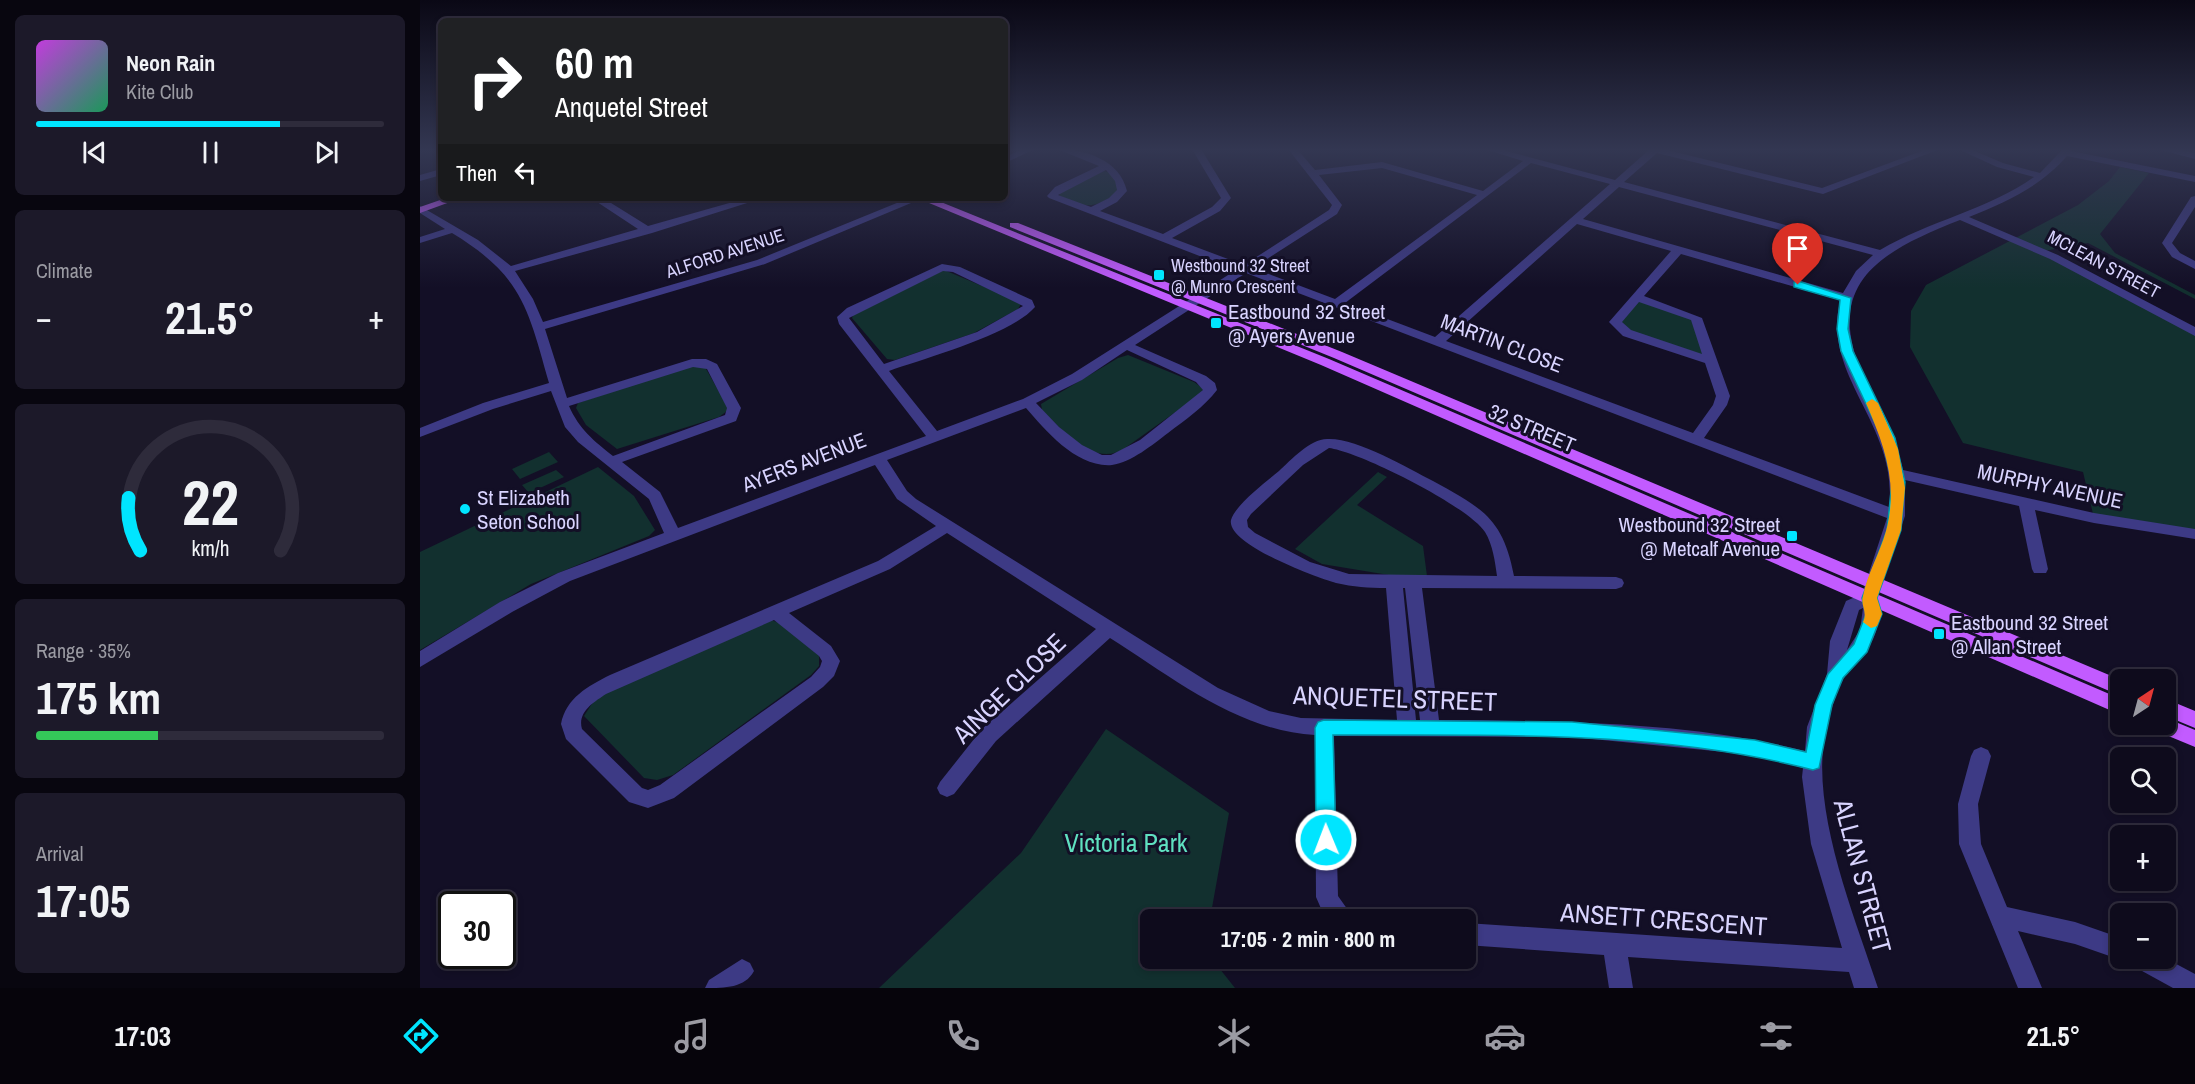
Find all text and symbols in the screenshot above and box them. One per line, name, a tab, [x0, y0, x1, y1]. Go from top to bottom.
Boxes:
text: 60 m	[555, 35, 634, 91]
icon: right	[456, 42, 534, 120]
text: Neon Rain	[126, 48, 215, 78]
text: Kite Club	[126, 78, 193, 105]
text: Anquetel Street	[555, 89, 708, 125]
icon: previous	[78, 136, 111, 169]
icon: pause	[194, 136, 227, 169]
icon: next	[310, 136, 343, 169]
icon: left	[509, 156, 542, 189]
text: Then	[456, 158, 497, 188]
street label: ALFORD AVENUE	[662, 222, 787, 284]
pin	[1772, 223, 1823, 285]
street label: MCLEAN STREET	[2043, 224, 2165, 304]
icon: arrive	[1781, 232, 1814, 265]
place label: Westbound 32 Street @ Munro Crescent	[1171, 253, 1309, 299]
text: Climate	[36, 257, 93, 284]
marker: Westbound 32 Street @ Munro Crescent	[1152, 268, 1166, 282]
text: 21.5°	[165, 287, 255, 348]
text: −	[36, 295, 52, 339]
text: +	[368, 295, 384, 339]
place label: Eastbound 32 Street @ Ayers Avenue	[1228, 297, 1385, 350]
street label: MARTIN CLOSE	[1437, 306, 1567, 380]
marker: Eastbound 32 Street @ Ayers Avenue	[1209, 316, 1223, 330]
street label: 32 STREET	[1484, 397, 1580, 459]
street label: AYERS AVENUE	[737, 425, 870, 499]
street label: MURPHY AVENUE	[1975, 456, 2125, 516]
text: 22	[182, 460, 238, 544]
place label: St Elizabeth Seton School	[477, 483, 579, 536]
marker: St Elizabeth Seton School	[458, 502, 472, 516]
place label: Westbound 32 Street @ Metcalf Avenue	[1619, 510, 1780, 563]
marker: Westbound 32 Street @ Metcalf Avenue	[1785, 529, 1799, 543]
text: km/h	[191, 534, 229, 563]
place label: Eastbound 32 Street @ Allan Street	[1951, 608, 2108, 661]
street label: AINGE CLOSE	[944, 625, 1073, 751]
marker: Eastbound 32 Street @ Allan Street	[1932, 627, 1946, 641]
text: Range · 35%	[36, 637, 131, 664]
text: 175 km	[36, 667, 161, 728]
north arrow	[2110, 669, 2176, 735]
map controls	[2110, 669, 2176, 969]
street label: ANQUETEL STREET	[1291, 677, 1498, 719]
button: search	[2110, 747, 2176, 813]
street label: ALLAN STREET	[1825, 794, 1900, 957]
position arrow	[1294, 808, 1358, 872]
park label: Victoria Park	[1065, 825, 1188, 860]
button: +	[2110, 825, 2176, 891]
text: Arrival	[36, 840, 83, 867]
text: 17:05	[36, 870, 130, 931]
speed limit sign: 30	[438, 891, 516, 969]
street label: ANSETT CRESCENT	[1559, 894, 1768, 944]
button: −	[2110, 903, 2176, 969]
text: 17:05 · 2 min · 800 m	[1221, 924, 1395, 954]
icon: directions	[400, 1015, 442, 1057]
icon: music	[671, 1015, 713, 1057]
icon: phone	[942, 1015, 984, 1057]
icon: climate	[1213, 1015, 1255, 1057]
icon: car	[1484, 1015, 1526, 1057]
icon: filters	[1755, 1015, 1797, 1057]
text: 17:03	[115, 1018, 171, 1054]
text: 21.5°	[2026, 1018, 2080, 1054]

